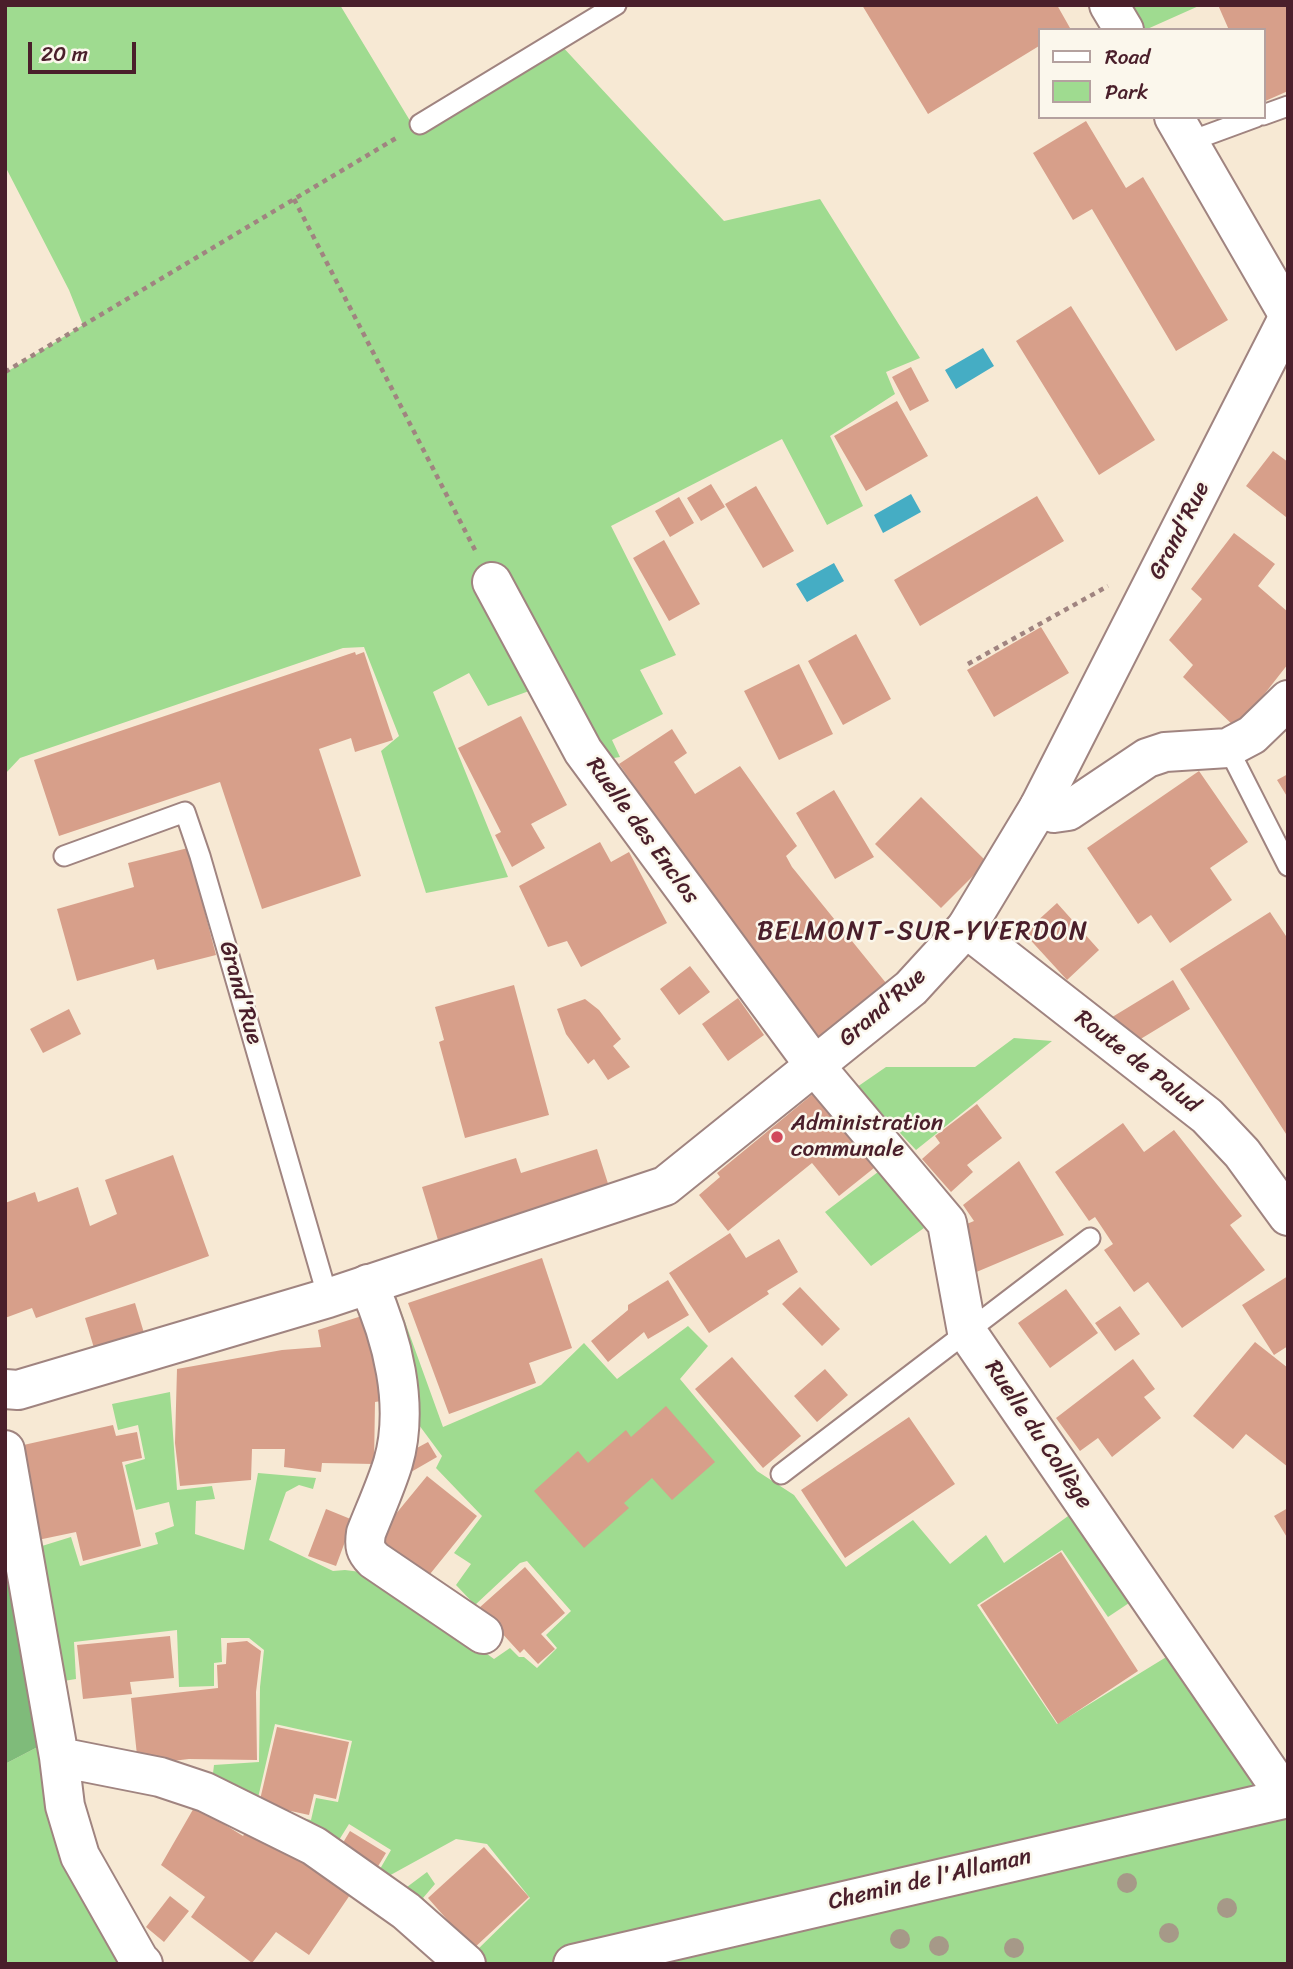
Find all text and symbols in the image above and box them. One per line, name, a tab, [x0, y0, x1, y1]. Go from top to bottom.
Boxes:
scale bar	[32, 28, 140, 72]
legend	[1038, 28, 1265, 119]
text: 20 m	[41, 35, 88, 73]
text: Road	[1105, 38, 1150, 76]
text: Park	[1105, 73, 1148, 111]
street label: Grand'Rue	[1144, 478, 1216, 584]
street label: Ruelle des Enclos	[580, 752, 704, 910]
district label: BELMONT-SUR-YVERDON	[760, 916, 1086, 948]
street label: Grand'Rue	[212, 938, 268, 1048]
street label: Grand'Rue	[834, 963, 932, 1053]
street label: Route de Palud	[1069, 1004, 1205, 1120]
place label: Administration communale	[791, 1110, 943, 1164]
marker: Administration communale	[769, 1129, 785, 1145]
street label: Ruelle du Collège	[978, 1356, 1098, 1514]
street label: Chemin de l'Allaman	[826, 1843, 1034, 1917]

